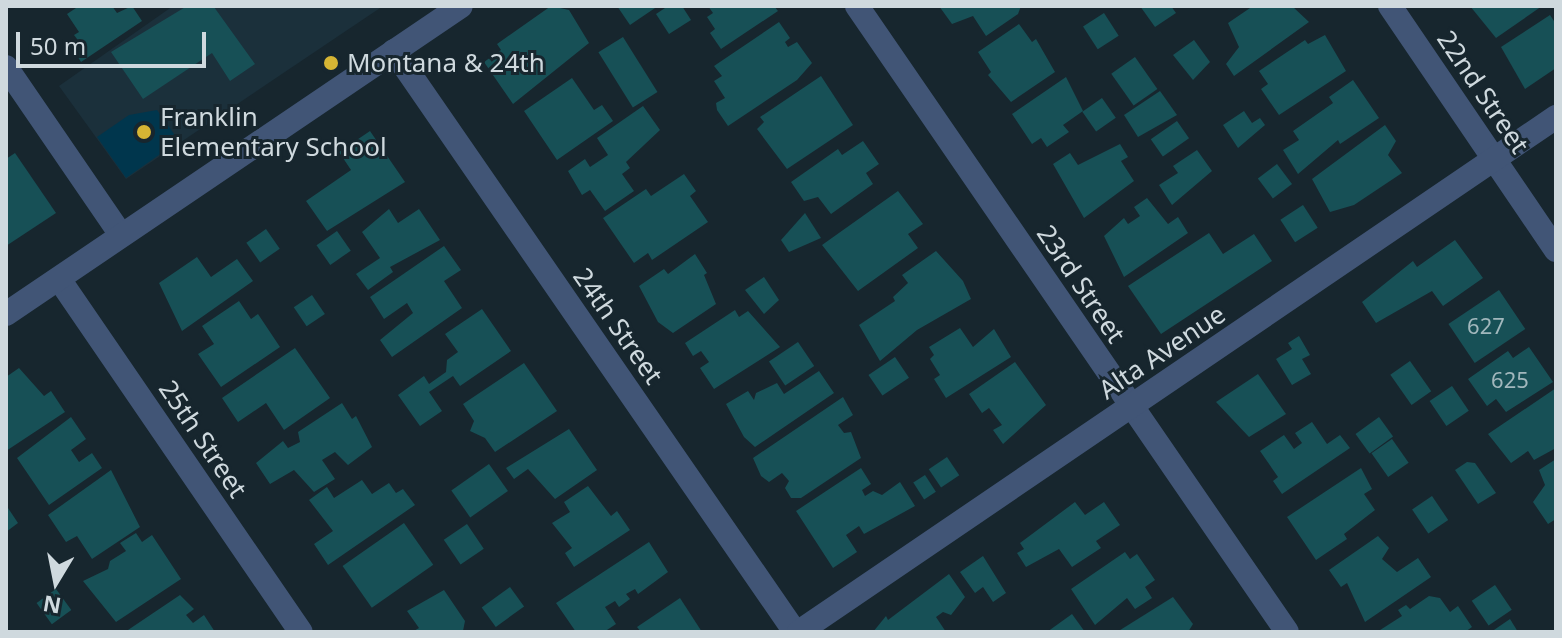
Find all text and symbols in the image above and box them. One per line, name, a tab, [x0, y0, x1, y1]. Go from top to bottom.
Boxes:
scale bar	[20, 16, 210, 66]
street label: 22nd Street	[1431, 25, 1535, 159]
text: 50 m	[30, 29, 86, 62]
place label: Montana & 24th	[347, 47, 545, 79]
marker: Montana & 24th	[322, 54, 340, 72]
place label: Franklin Elementary School	[160, 101, 387, 162]
marker: Franklin Elementary School	[135, 123, 153, 141]
street label: 23rd Street	[1030, 219, 1132, 349]
street label: 24th Street	[567, 262, 669, 390]
street label: Alta Avenue	[1093, 298, 1231, 406]
house number: 627	[1467, 313, 1505, 339]
house number: 625	[1491, 367, 1529, 393]
street label: 25th Street	[152, 375, 254, 503]
north arrow	[16, 542, 96, 622]
text: N	[40, 589, 63, 622]

